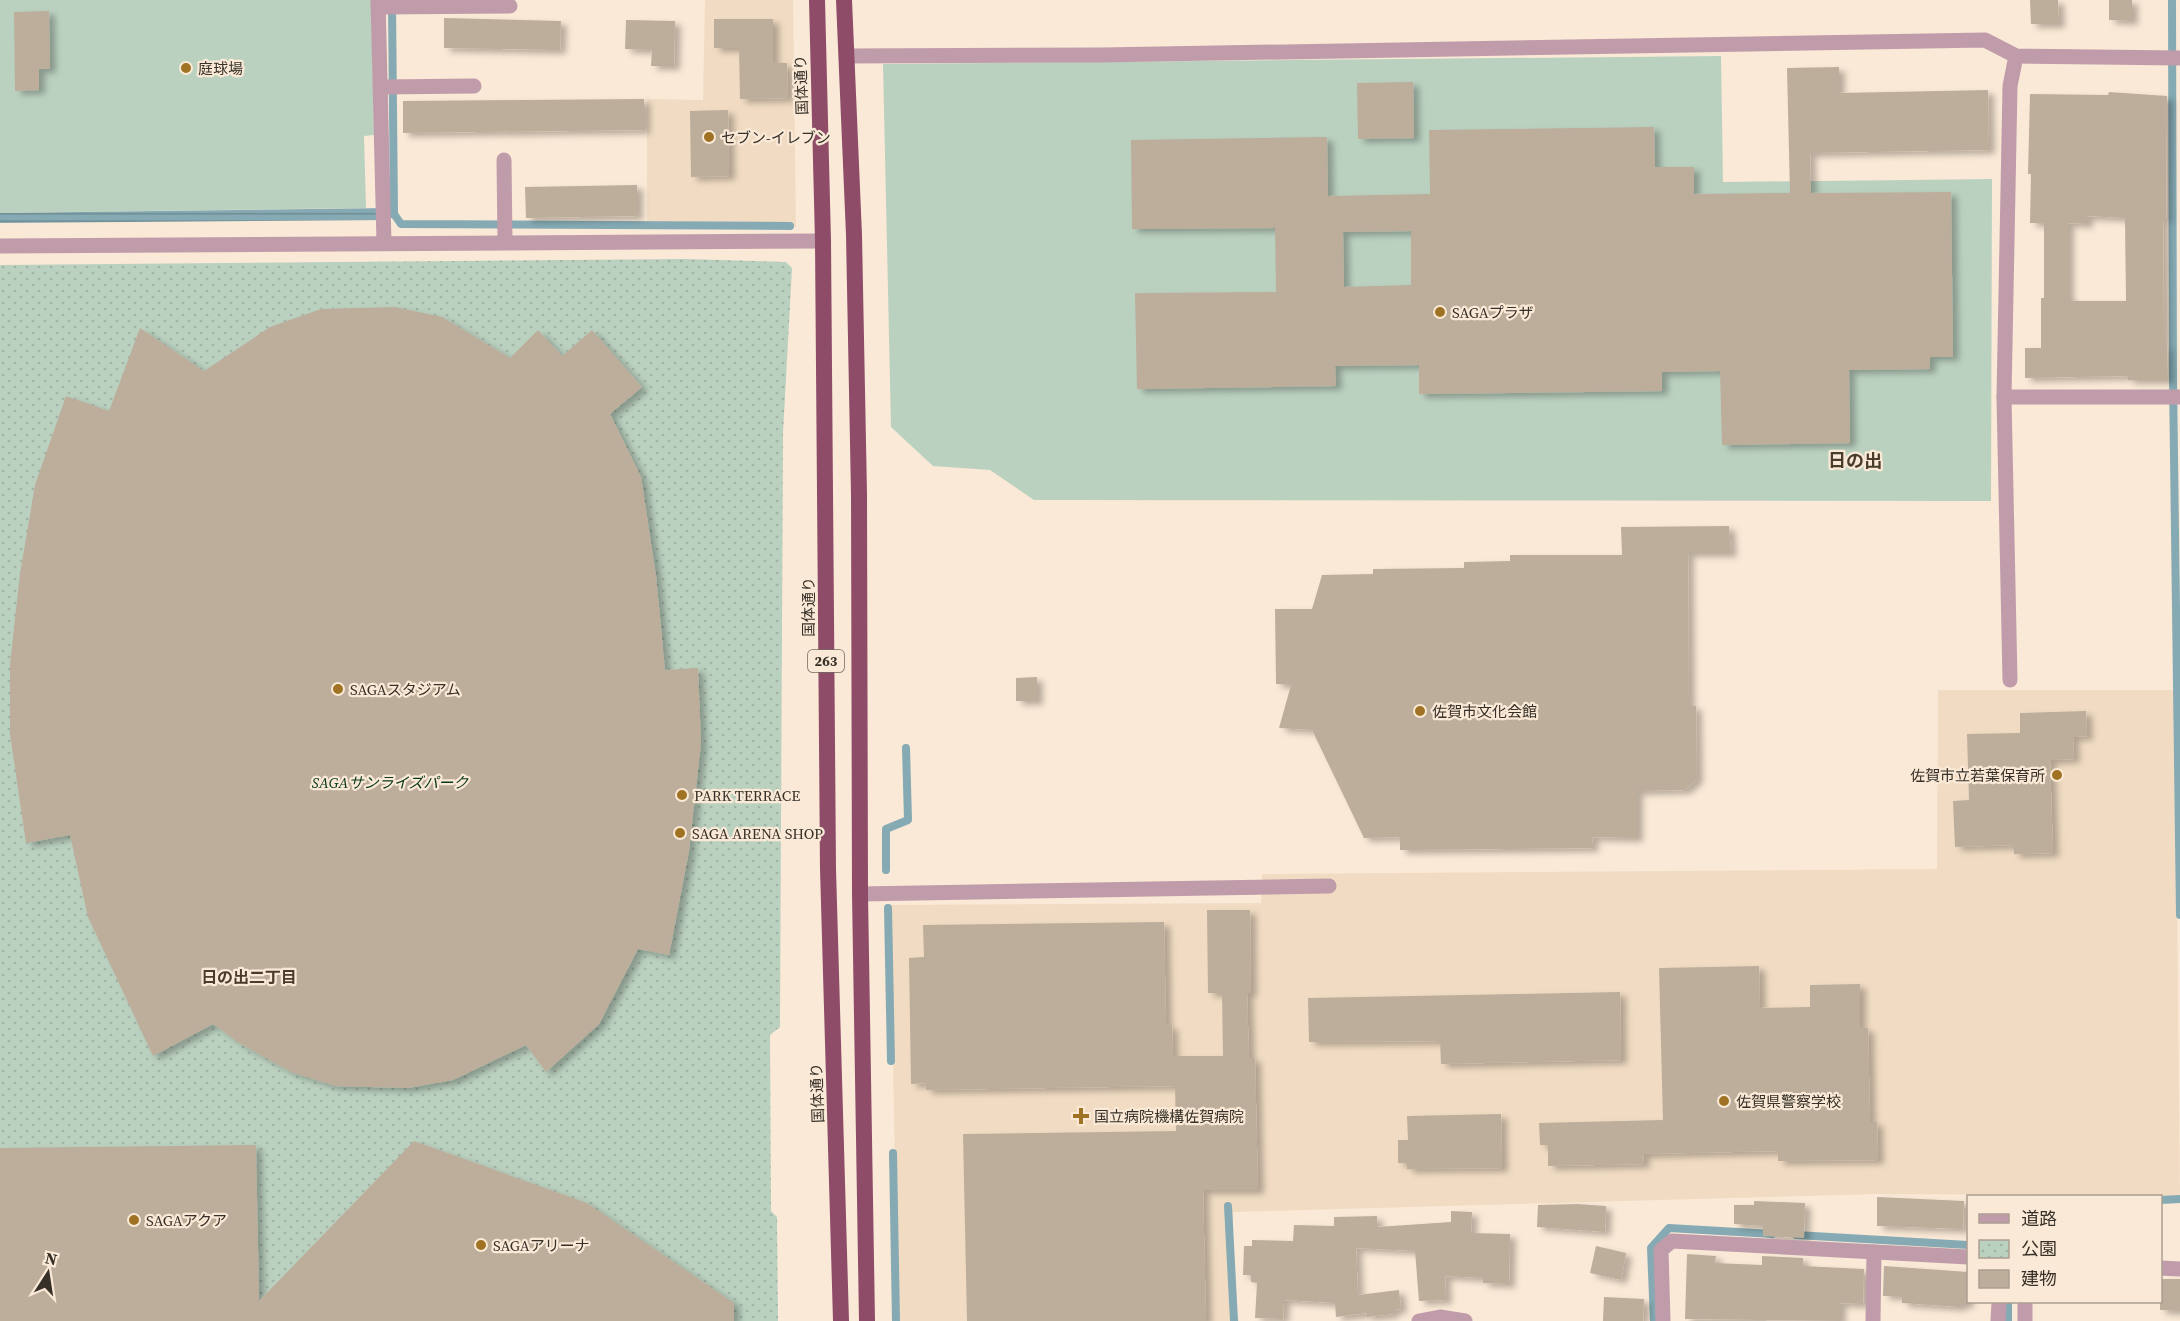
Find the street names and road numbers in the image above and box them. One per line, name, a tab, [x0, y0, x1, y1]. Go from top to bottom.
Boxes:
street label: 国体通り	[789, 55, 813, 115]
street label: 国体通り	[798, 577, 819, 637]
road number: 263	[808, 650, 844, 672]
street label: 国体通り	[805, 1063, 829, 1123]

